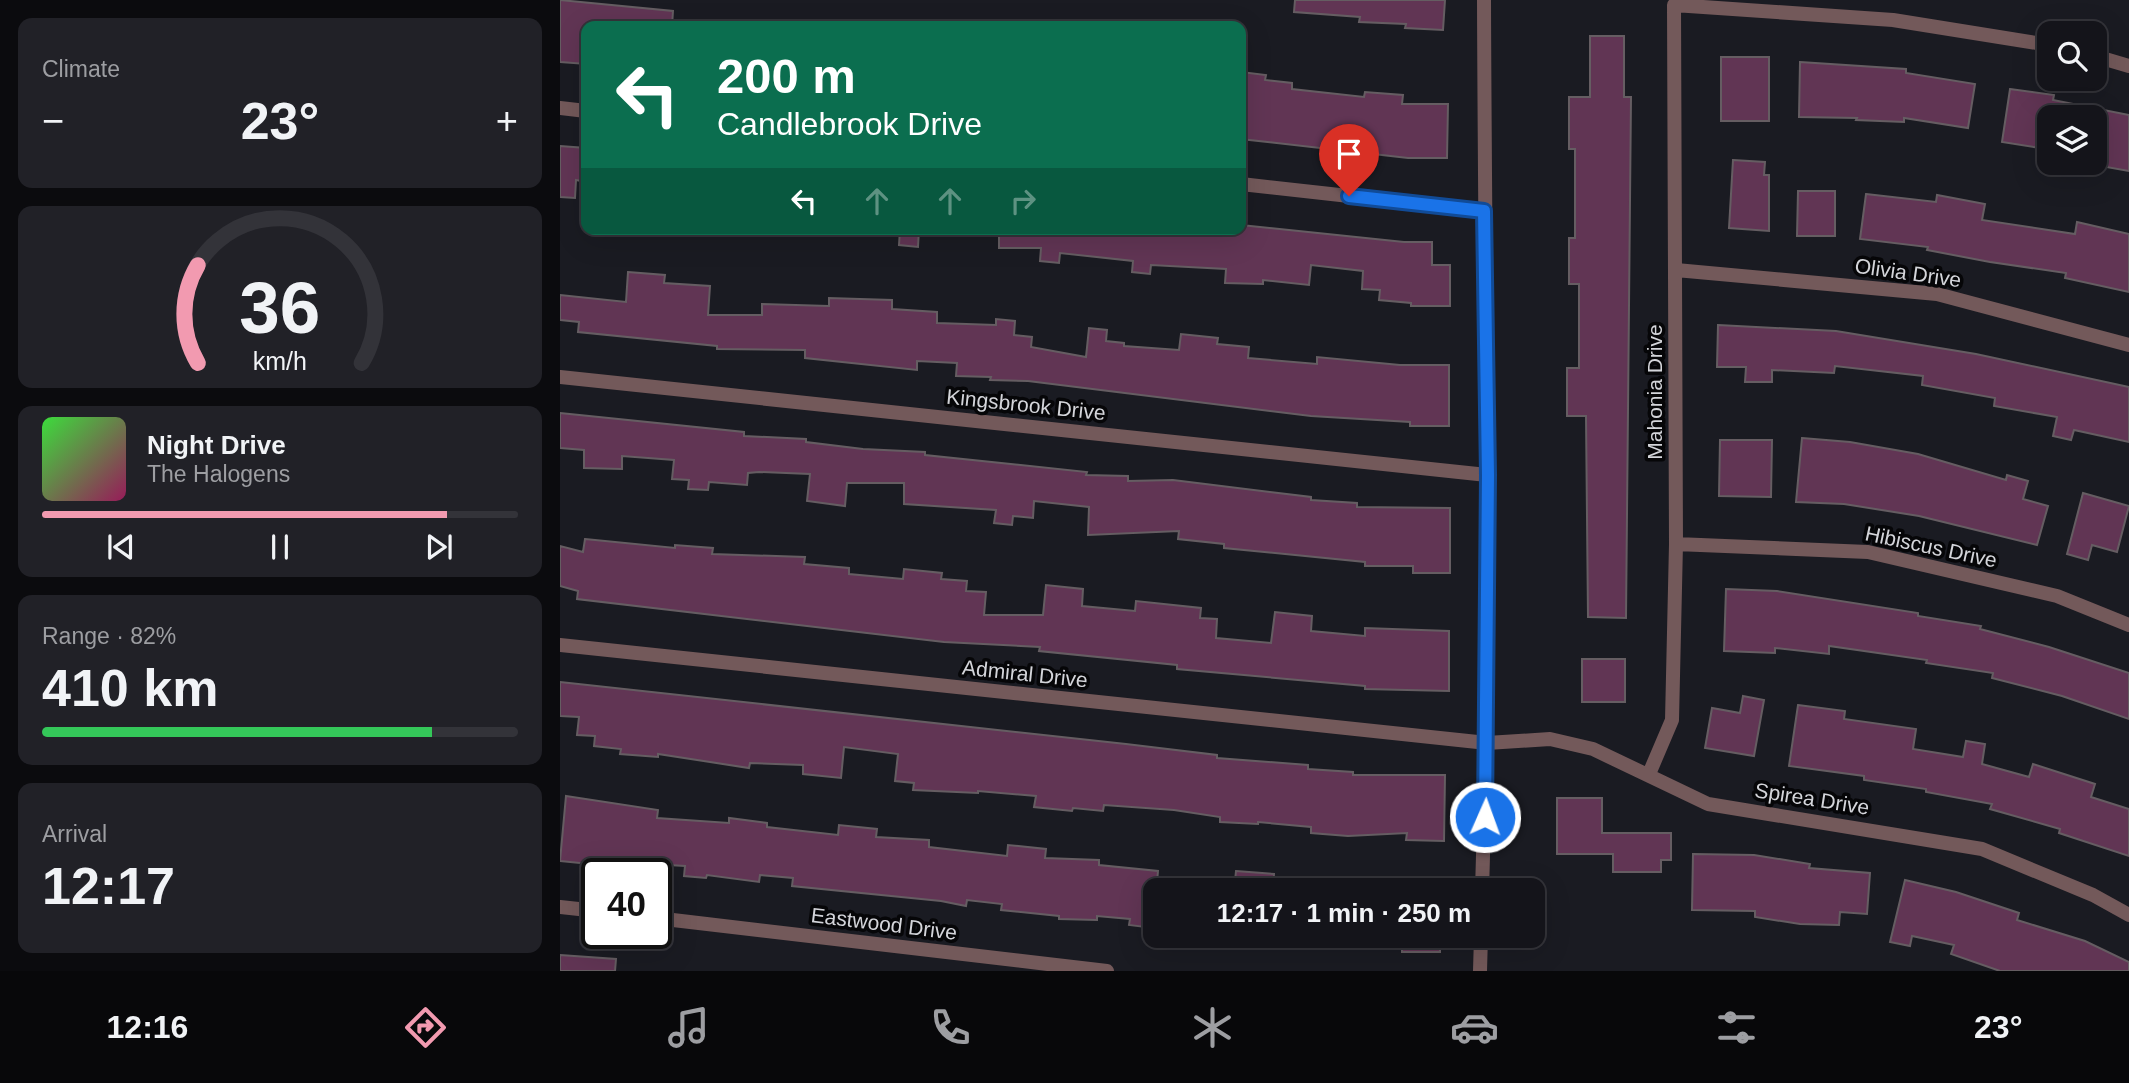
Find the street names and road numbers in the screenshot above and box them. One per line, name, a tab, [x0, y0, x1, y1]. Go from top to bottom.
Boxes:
street label: Olivia Drive	[1853, 254, 1963, 291]
street label: Mahonia Drive	[1643, 324, 1666, 460]
street label: Kingsbrook Drive	[945, 385, 1107, 424]
street label: Hibiscus Drive	[1863, 521, 1999, 572]
street label: Admiral Drive	[961, 655, 1089, 692]
street label: Spirea Drive	[1753, 778, 1871, 819]
street label: Eastwood Drive	[810, 903, 958, 944]

